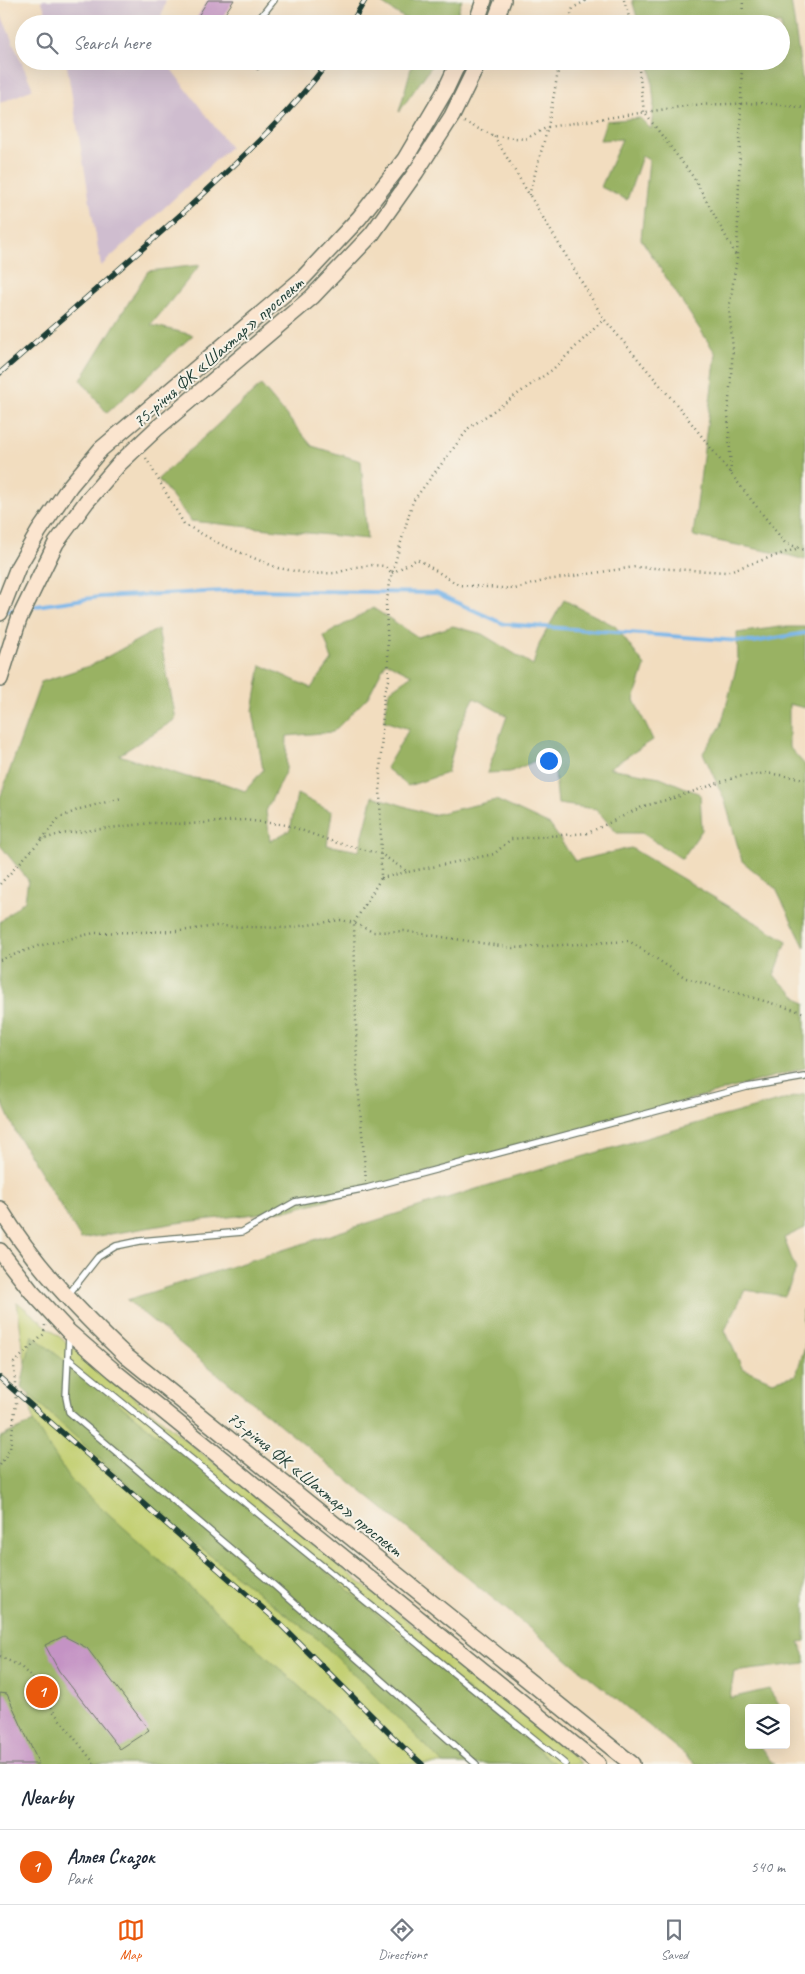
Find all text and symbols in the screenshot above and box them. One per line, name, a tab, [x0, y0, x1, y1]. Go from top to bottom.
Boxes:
search box	[15, 15, 790, 70]
icon: search	[33, 29, 61, 57]
text: Search here	[73, 31, 150, 55]
street label: 75-річчя ФК «Шахтар» проспект	[128, 271, 309, 432]
your location	[536, 748, 562, 774]
street label: 75-річчя ФК «Шахтар» проспект	[223, 1406, 408, 1562]
pin: 1	[26, 1673, 58, 1711]
map controls	[745, 1704, 790, 1749]
button: layers	[745, 1704, 790, 1749]
text: Nearby	[20, 1784, 73, 1810]
text: Аллея Сказок	[67, 1845, 155, 1869]
text: 1	[32, 1857, 40, 1877]
text: 540 m	[751, 1857, 785, 1877]
text: Park	[67, 1869, 92, 1889]
tab: Map	[117, 1916, 145, 1963]
tab: Directions	[378, 1916, 427, 1963]
tab: Saved	[660, 1916, 688, 1963]

